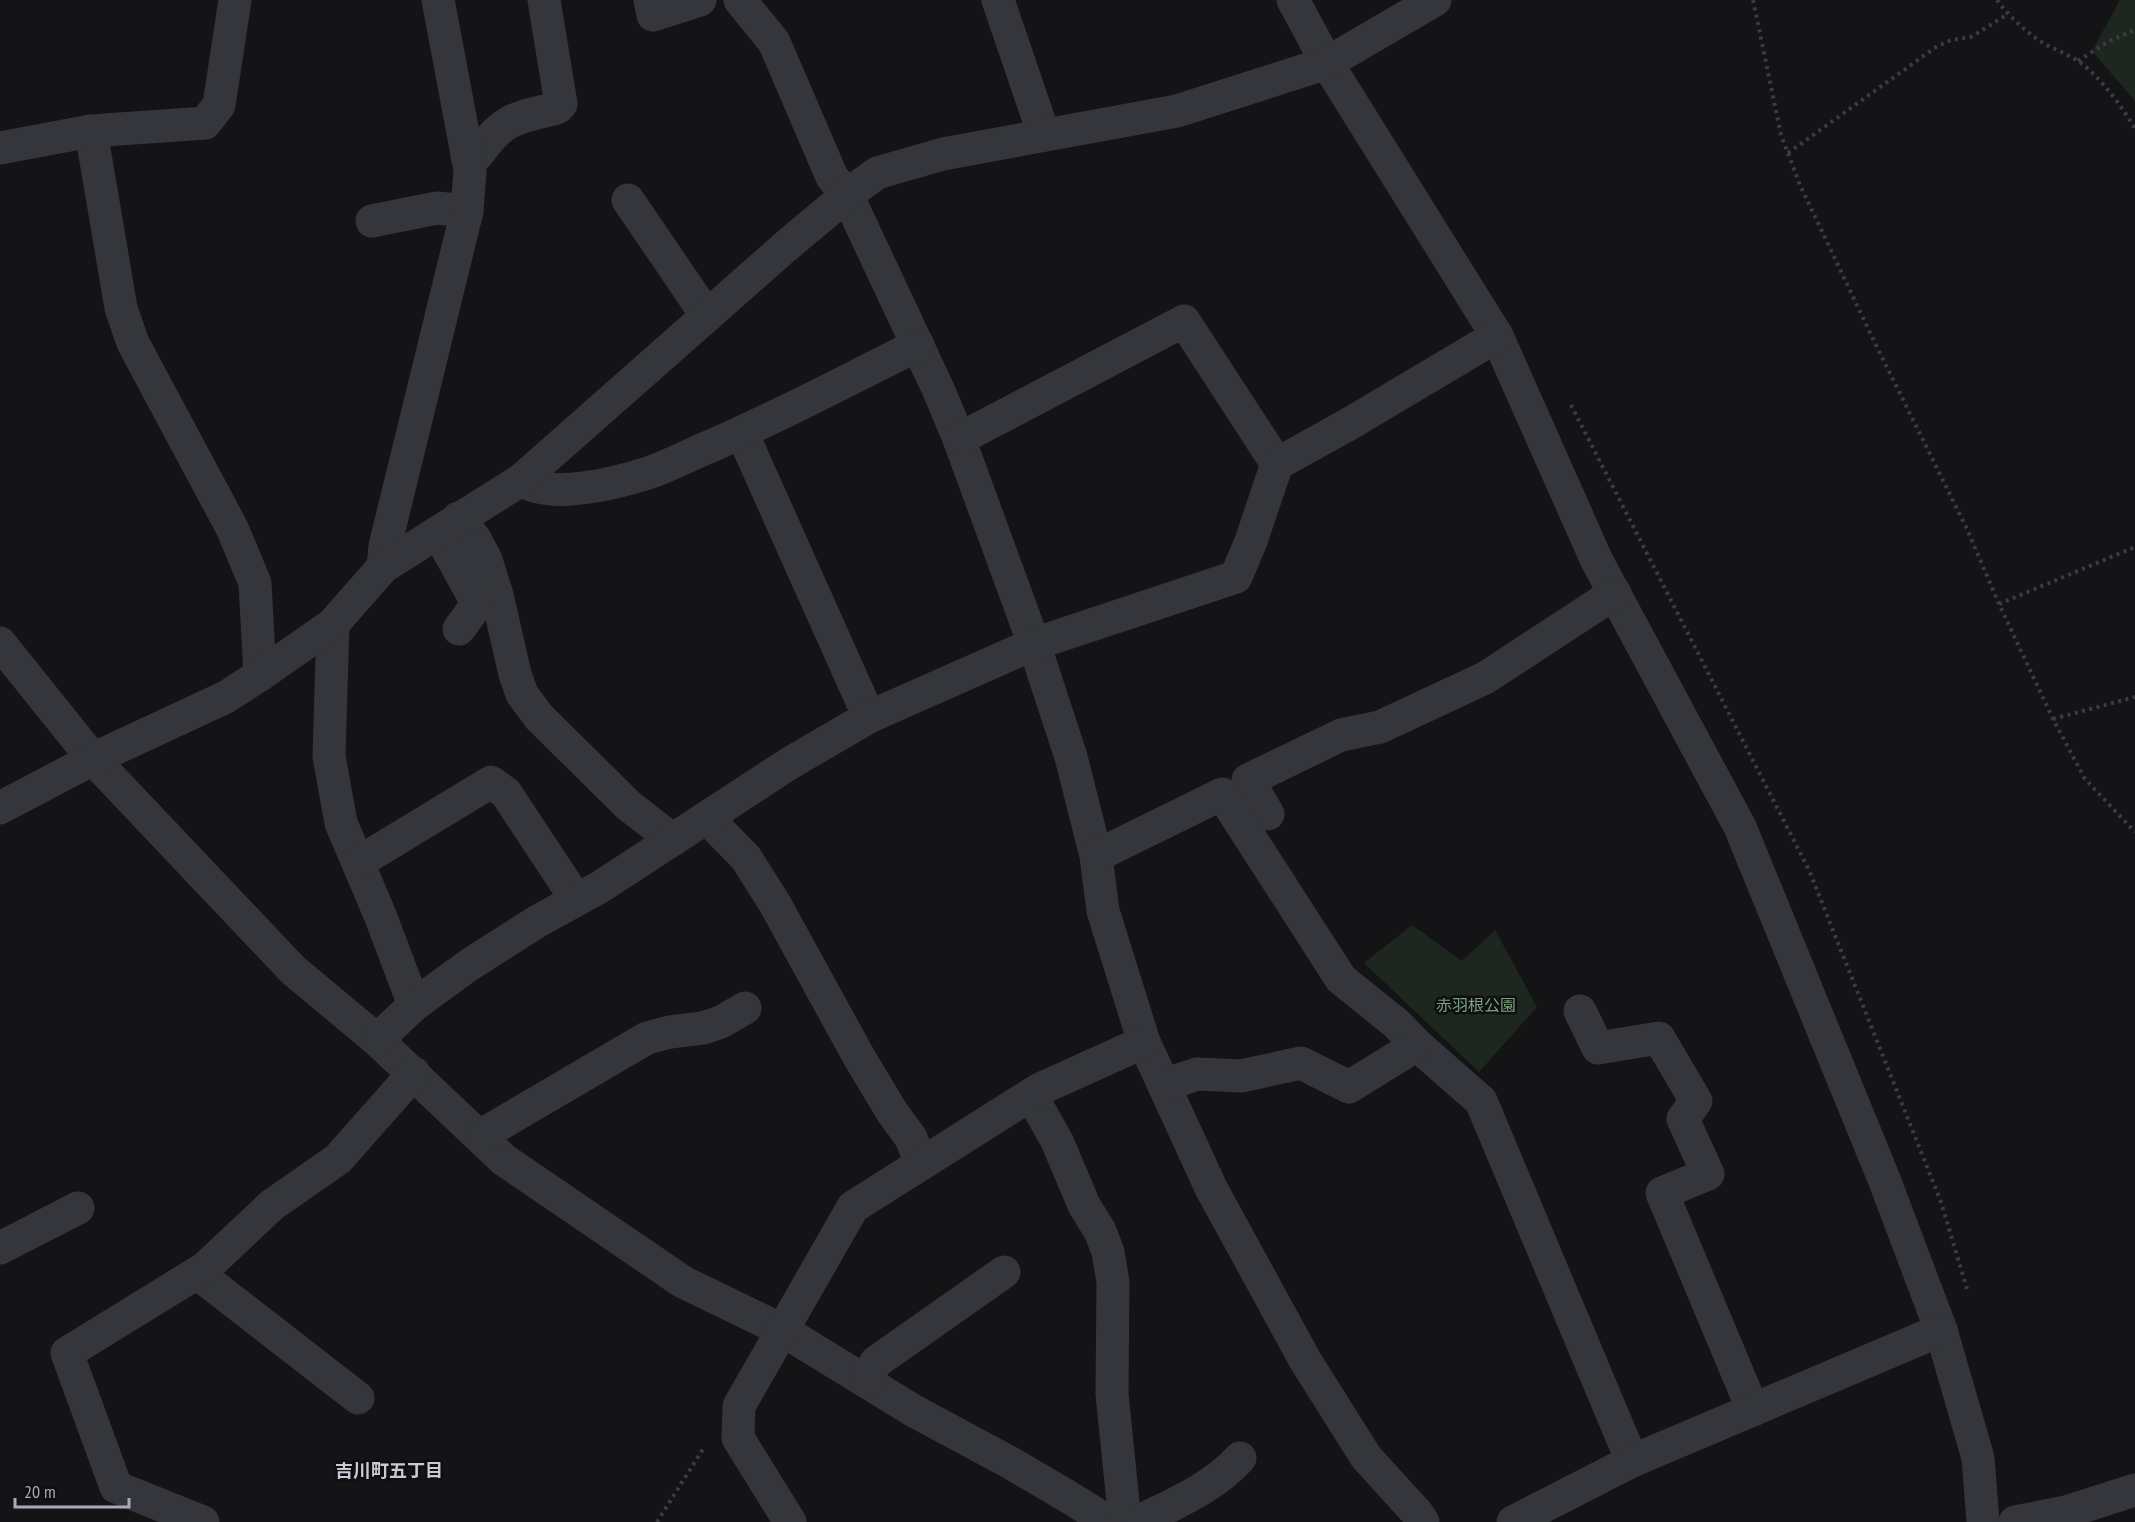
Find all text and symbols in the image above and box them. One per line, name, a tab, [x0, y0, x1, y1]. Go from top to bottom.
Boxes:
park label: 赤羽根公園	[1436, 995, 1516, 1015]
district label: 吉川町五丁目	[335, 1459, 443, 1482]
scale bar	[15, 1471, 129, 1509]
text: 20 m	[24, 1480, 56, 1503]

